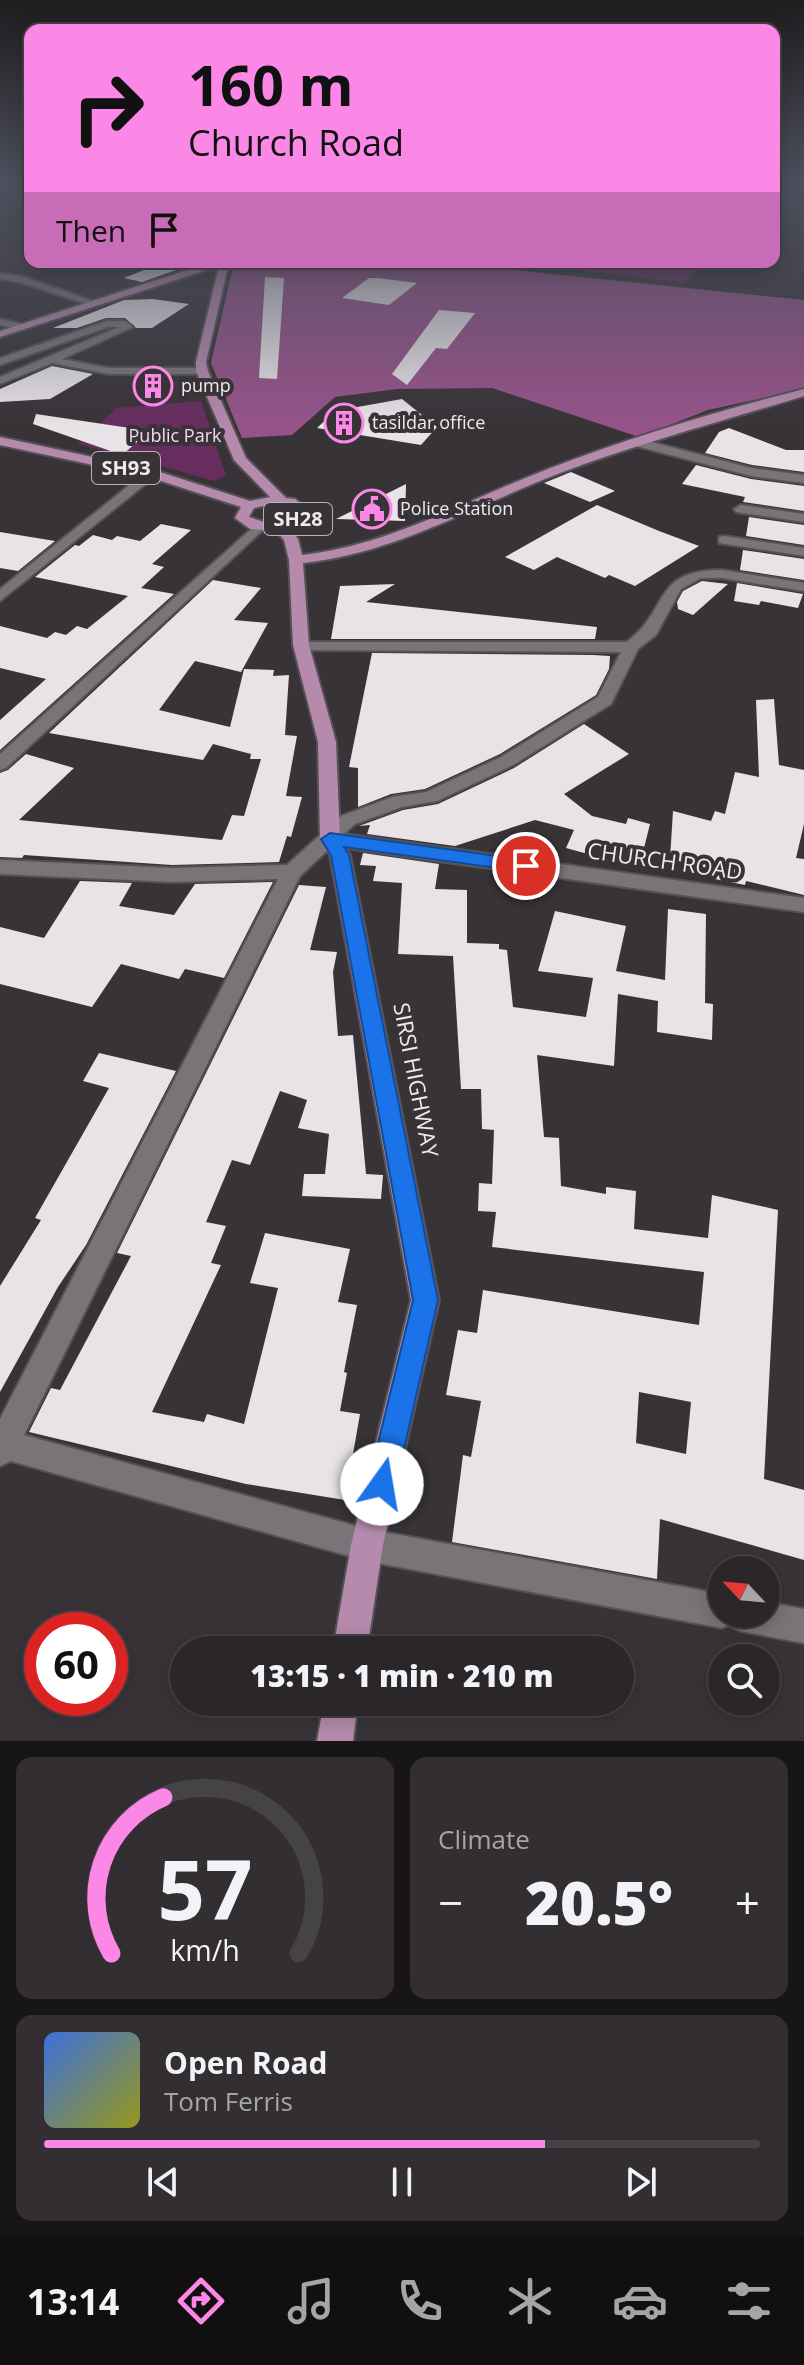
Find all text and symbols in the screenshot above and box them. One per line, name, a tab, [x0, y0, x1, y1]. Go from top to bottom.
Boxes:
text: 160 m	[188, 46, 354, 122]
icon: right	[56, 56, 160, 160]
text: Church Road	[188, 118, 404, 167]
icon: arrive	[142, 208, 186, 252]
text: Then	[56, 210, 126, 251]
building icon: pump	[132, 365, 174, 407]
place label: pump	[181, 373, 231, 397]
building icon: tasildar office	[323, 402, 365, 444]
place label: tasildar office	[372, 410, 485, 434]
park label: Public Park	[129, 423, 222, 447]
road number: SH93	[92, 452, 160, 484]
public building icon: Police Station	[351, 488, 393, 530]
place label: Police Station	[400, 496, 513, 520]
road number: SH28	[264, 503, 332, 535]
pin	[492, 832, 560, 900]
street label: CHURCH ROAD	[586, 834, 744, 886]
icon: arrive	[504, 844, 548, 888]
street label: SIRSI HIGHWAY	[387, 1000, 447, 1160]
position arrow	[340, 1442, 424, 1526]
north arrow	[708, 1556, 780, 1628]
map controls	[708, 1556, 780, 1716]
speed limit sign: 60	[24, 1612, 128, 1716]
button: search	[708, 1644, 780, 1716]
text: 13:15 · 1 min · 210 m	[250, 1655, 554, 1696]
text: Climate	[438, 1821, 530, 1857]
text: 57	[157, 1831, 253, 1944]
text: 20.5°	[525, 1861, 673, 1943]
text: −	[438, 1872, 463, 1932]
text: +	[735, 1872, 760, 1932]
text: km/h	[170, 1930, 240, 1969]
text: Open Road	[164, 2042, 328, 2083]
text: Tom Ferris	[164, 2083, 293, 2119]
icon: previous	[141, 2160, 185, 2204]
icon: pause	[380, 2160, 424, 2204]
icon: next	[619, 2160, 663, 2204]
icon: directions	[173, 2273, 229, 2329]
icon: music	[283, 2273, 339, 2329]
icon: phone	[392, 2273, 448, 2329]
icon: climate	[502, 2273, 558, 2329]
icon: car	[612, 2273, 668, 2329]
icon: filters	[721, 2273, 777, 2329]
text: 13:14	[27, 2277, 119, 2326]

